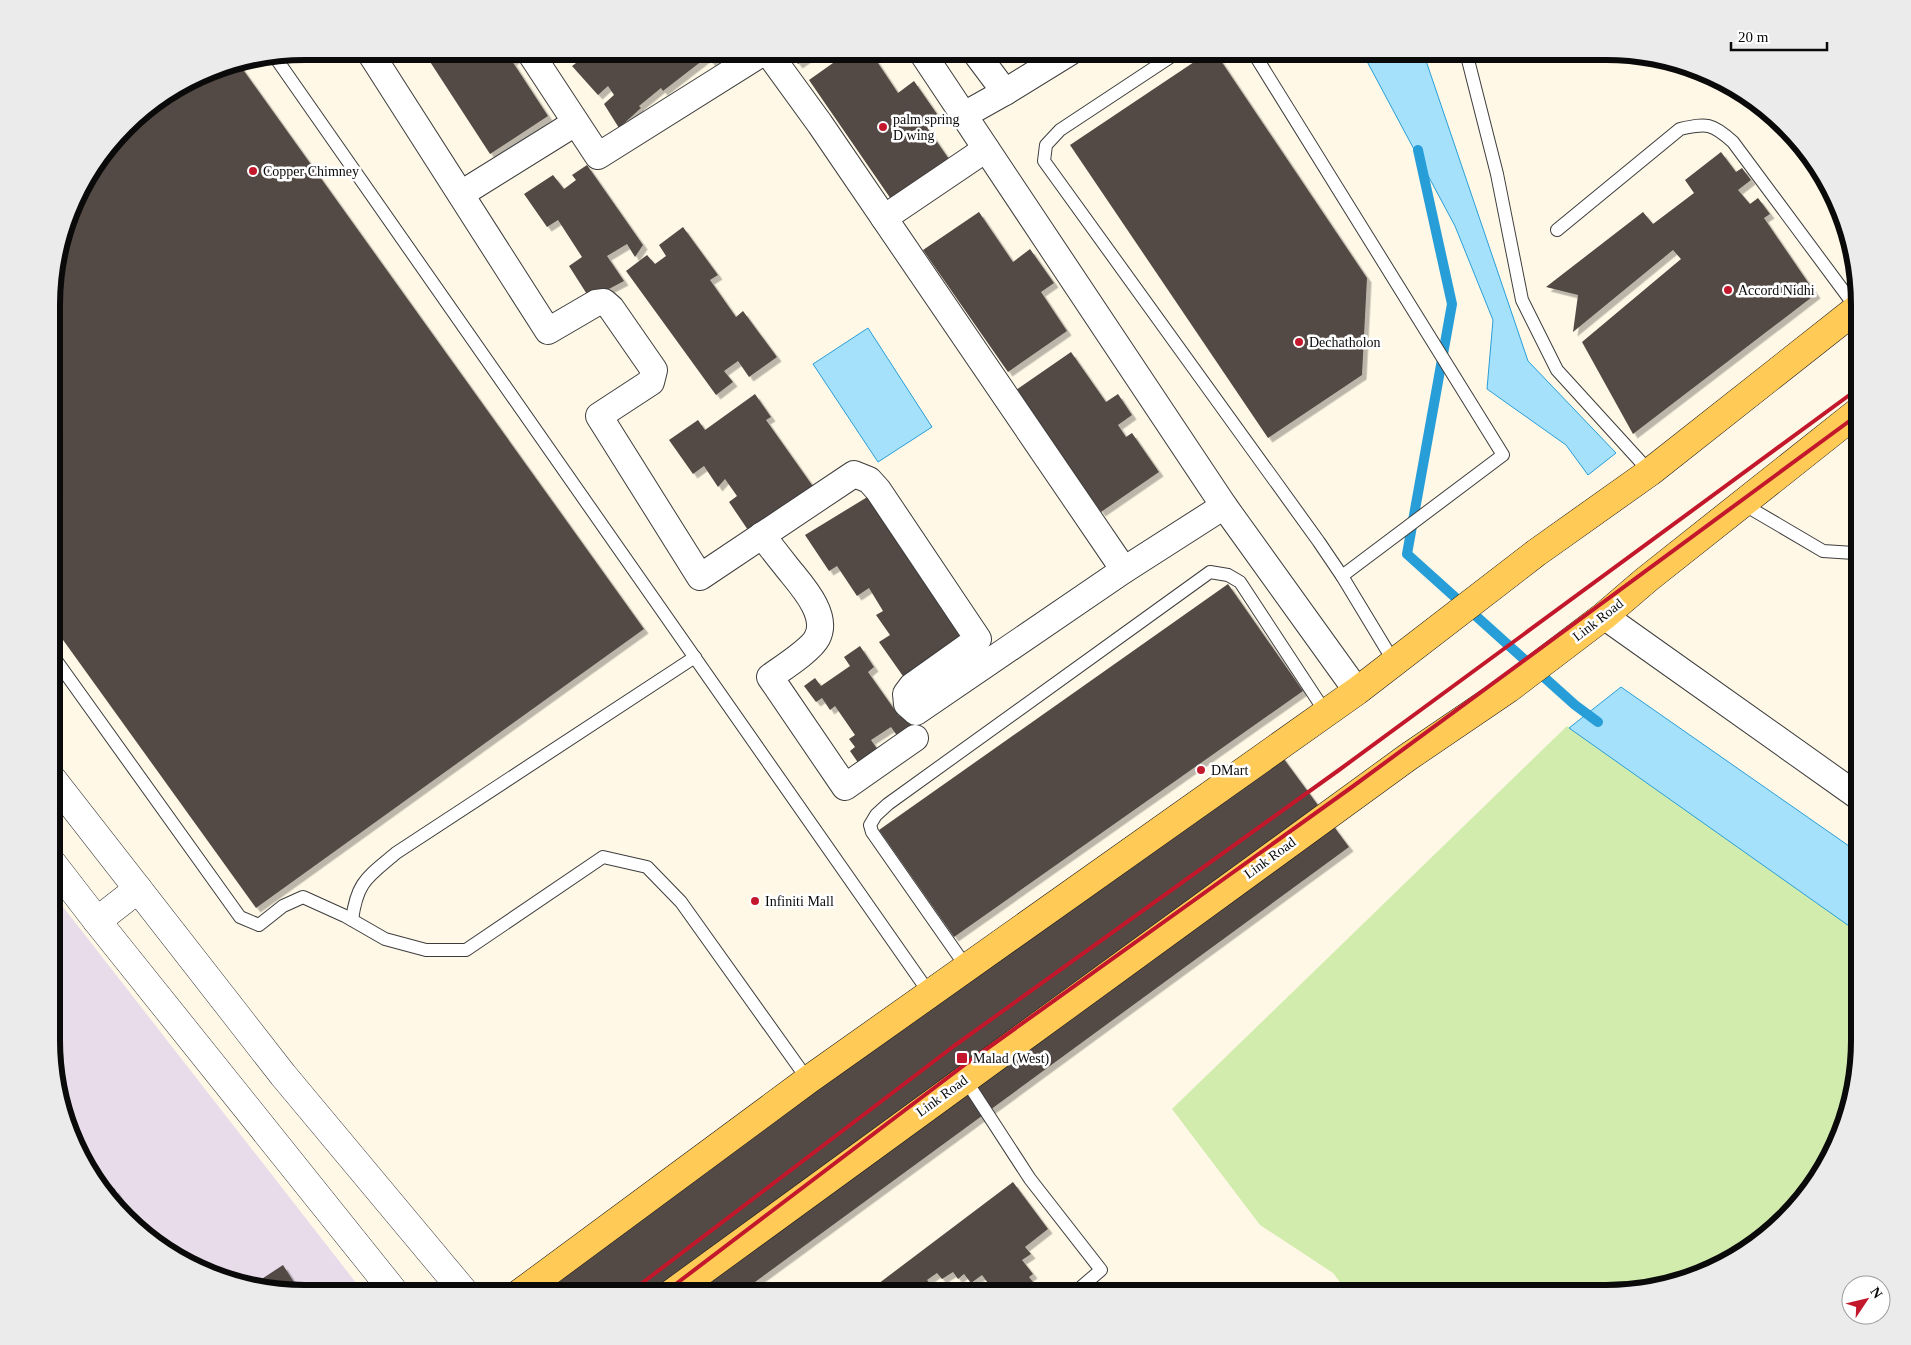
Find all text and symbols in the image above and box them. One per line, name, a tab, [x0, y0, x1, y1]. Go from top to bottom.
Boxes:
scale bar	[1731, 20, 1827, 52]
text: 20 m	[1738, 29, 1769, 45]
place label: palm spring D wing	[893, 112, 960, 143]
marker: palm spring D wing	[877, 121, 889, 133]
place label: Copper Chimney	[263, 164, 359, 179]
marker: Copper Chimney	[247, 165, 259, 177]
place label: Accord Nidhi	[1738, 283, 1815, 298]
marker: Accord Nidhi	[1722, 284, 1734, 296]
place label: Dechatholon	[1309, 335, 1381, 350]
marker: Dechatholon	[1293, 336, 1305, 348]
street label: Link Road	[1570, 596, 1626, 644]
place label: DMart	[1211, 763, 1248, 778]
marker: DMart	[1195, 764, 1207, 776]
street label: Link Road	[1242, 834, 1298, 882]
place label: Infiniti Mall	[765, 894, 834, 909]
marker: Infiniti Mall	[749, 895, 761, 907]
marker: Malad (West)	[955, 1051, 969, 1065]
place label: Malad (West)	[973, 1051, 1050, 1067]
street label: Link Road	[914, 1072, 970, 1120]
north arrow	[1841, 1275, 1891, 1325]
text: N	[1867, 1284, 1885, 1301]

